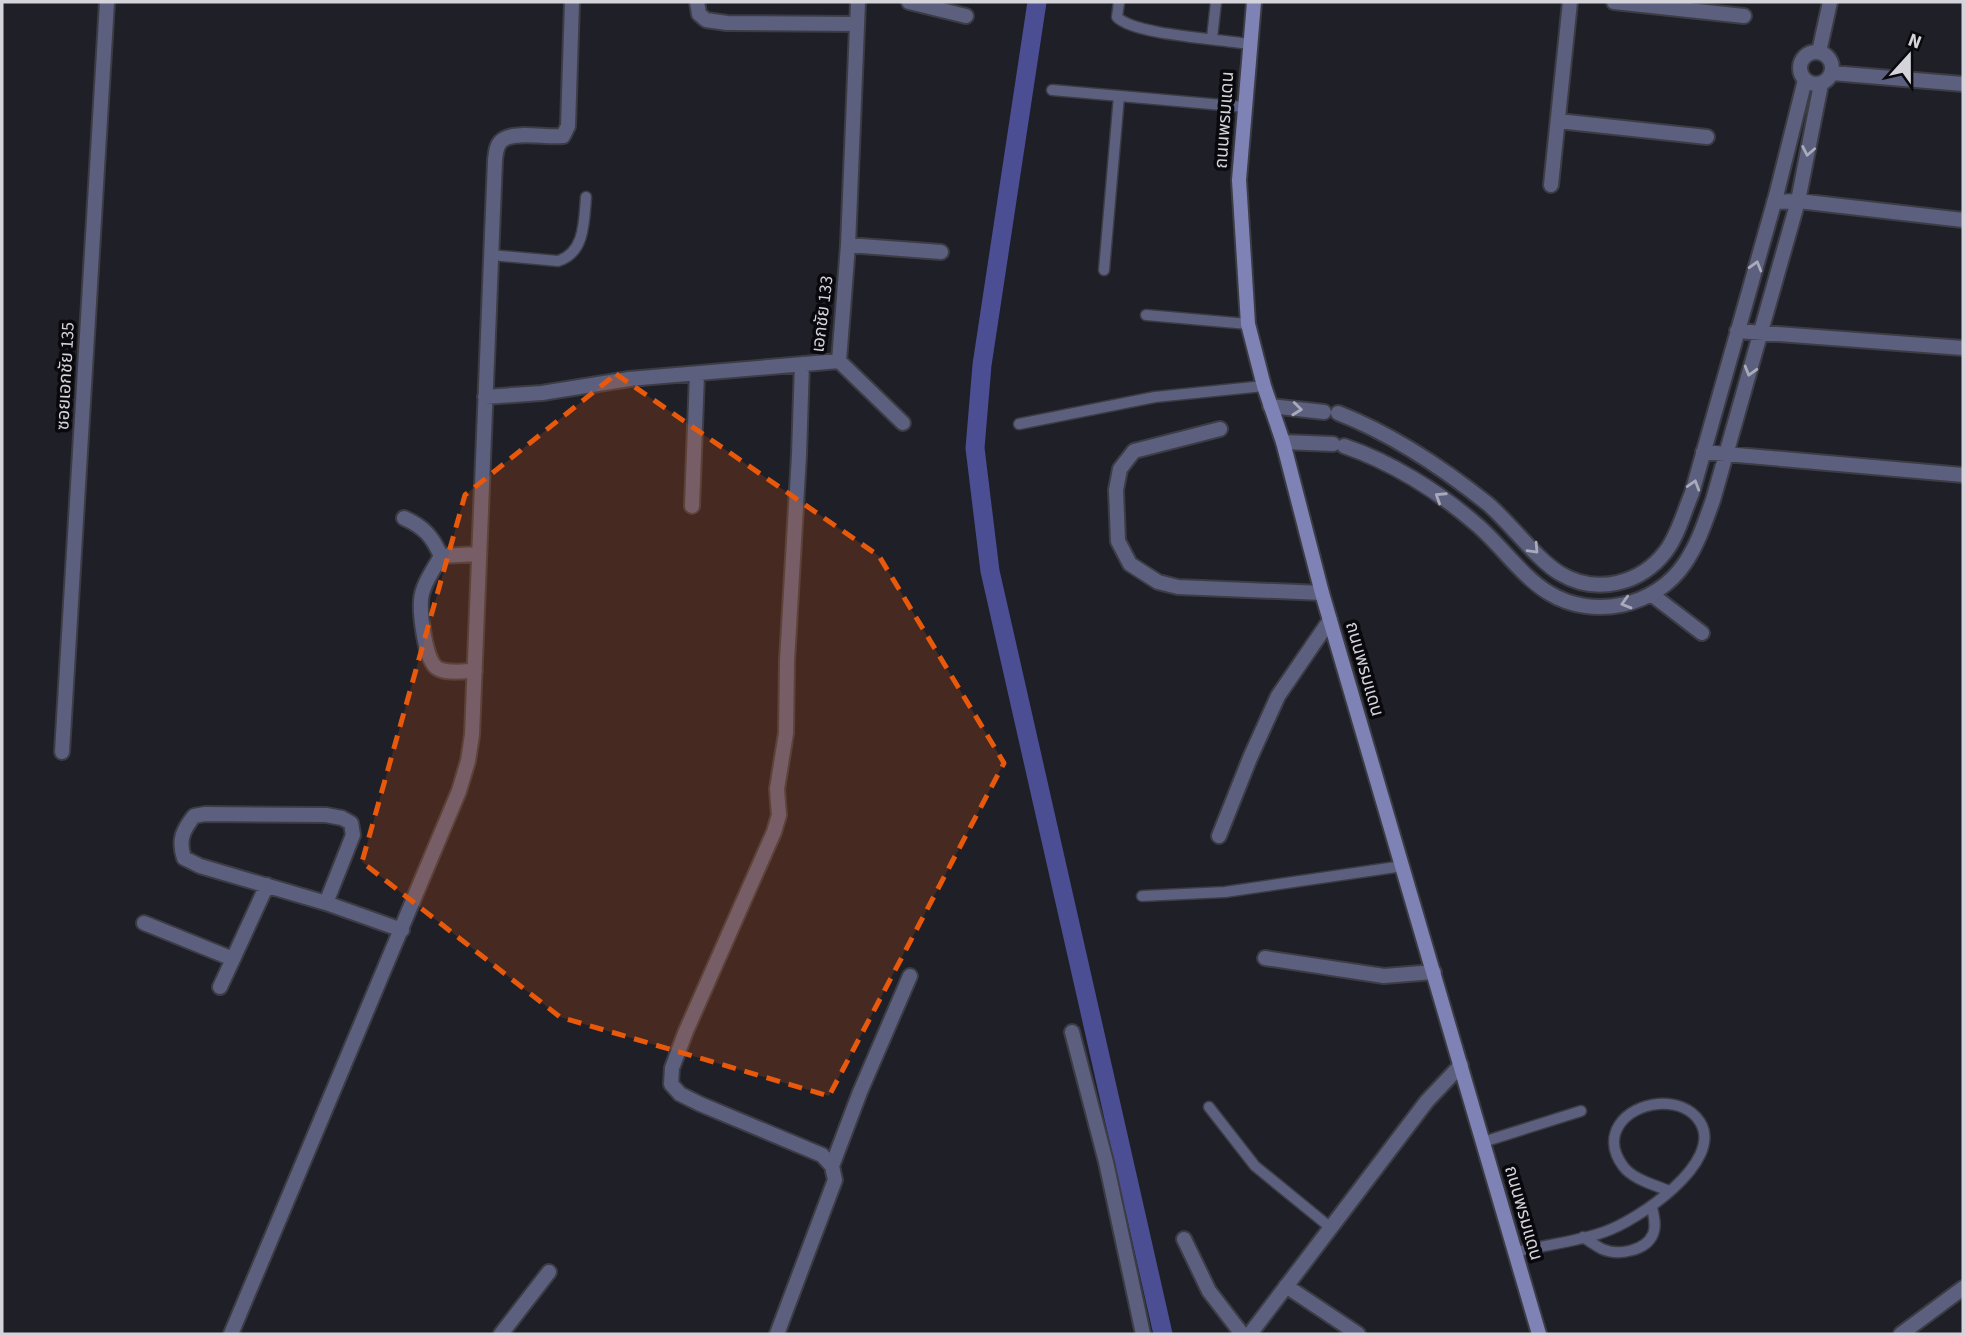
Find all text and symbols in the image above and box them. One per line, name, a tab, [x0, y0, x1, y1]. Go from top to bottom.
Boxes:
north arrow	[1874, 21, 1944, 91]
text: N	[1904, 27, 1925, 56]
street label: ถนนพรมแดน	[1209, 71, 1240, 169]
one-way arrow	[1801, 145, 1816, 157]
one-way arrow	[1747, 260, 1762, 272]
street label: เอกชัย 133	[805, 274, 840, 354]
street label: ซอยเอกชัย 135	[50, 321, 81, 431]
one-way arrow	[1743, 364, 1758, 376]
one-way arrow	[1292, 401, 1303, 416]
one-way arrow	[1685, 479, 1700, 491]
one-way arrow	[1434, 492, 1447, 505]
one-way arrow	[1525, 541, 1538, 554]
one-way arrow	[1621, 595, 1633, 610]
street label: ถนนพรมแดน	[1339, 619, 1390, 719]
street label: ถนนพรมแดน	[1498, 1163, 1549, 1263]

